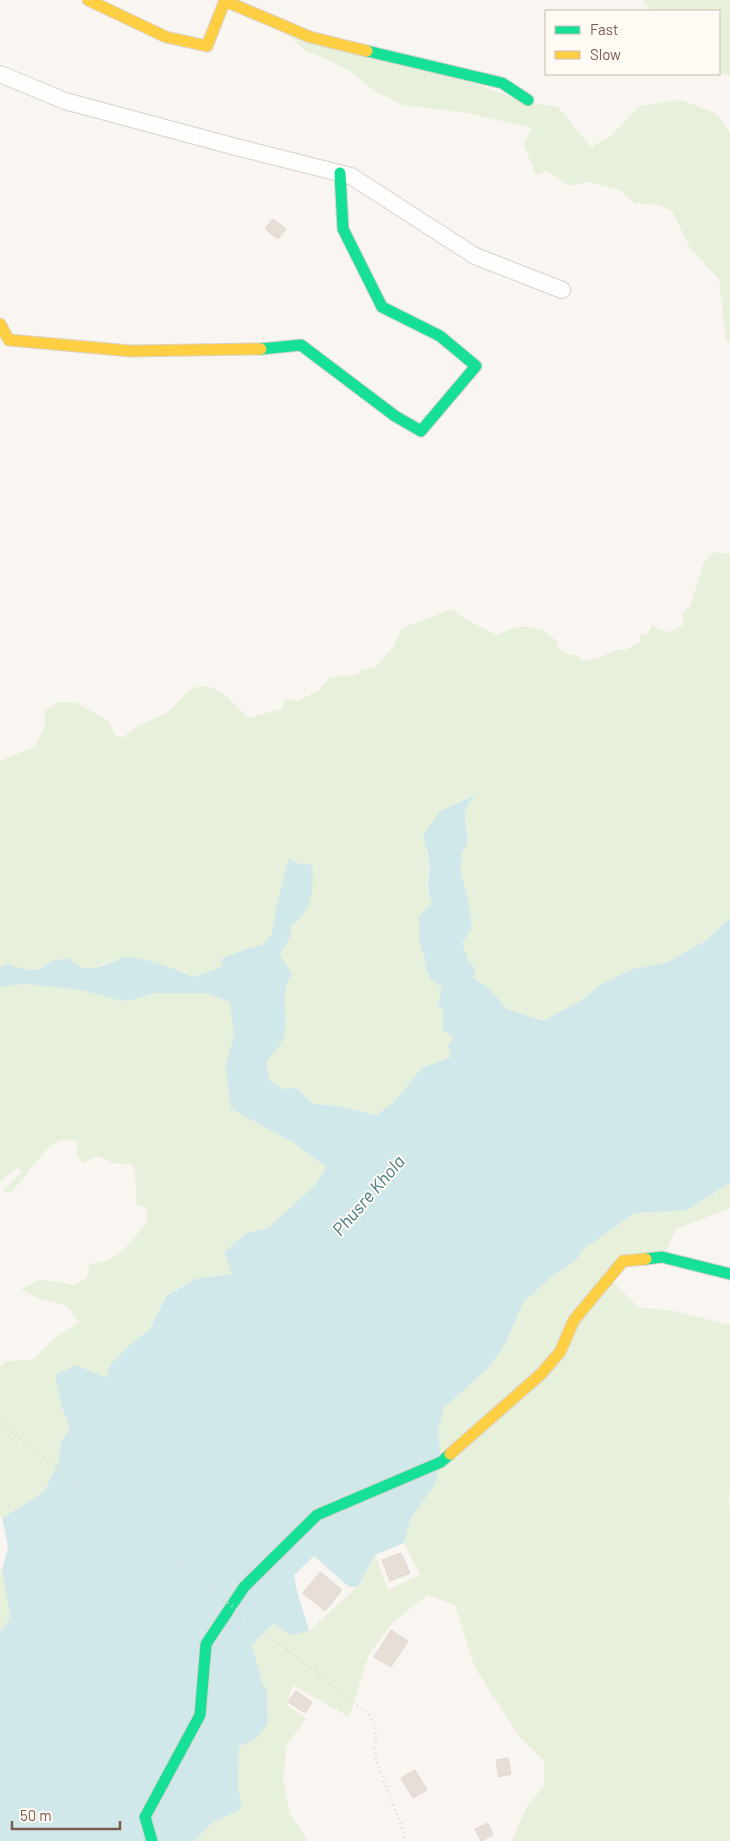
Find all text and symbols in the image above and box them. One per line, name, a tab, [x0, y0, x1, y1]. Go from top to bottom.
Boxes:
legend	[545, 10, 720, 75]
text: Fast	[590, 20, 618, 38]
text: Slow	[590, 45, 621, 63]
water label: Phusre Khola	[327, 1150, 409, 1240]
scale bar	[12, 1798, 120, 1830]
text: 50 m	[20, 1806, 52, 1824]

